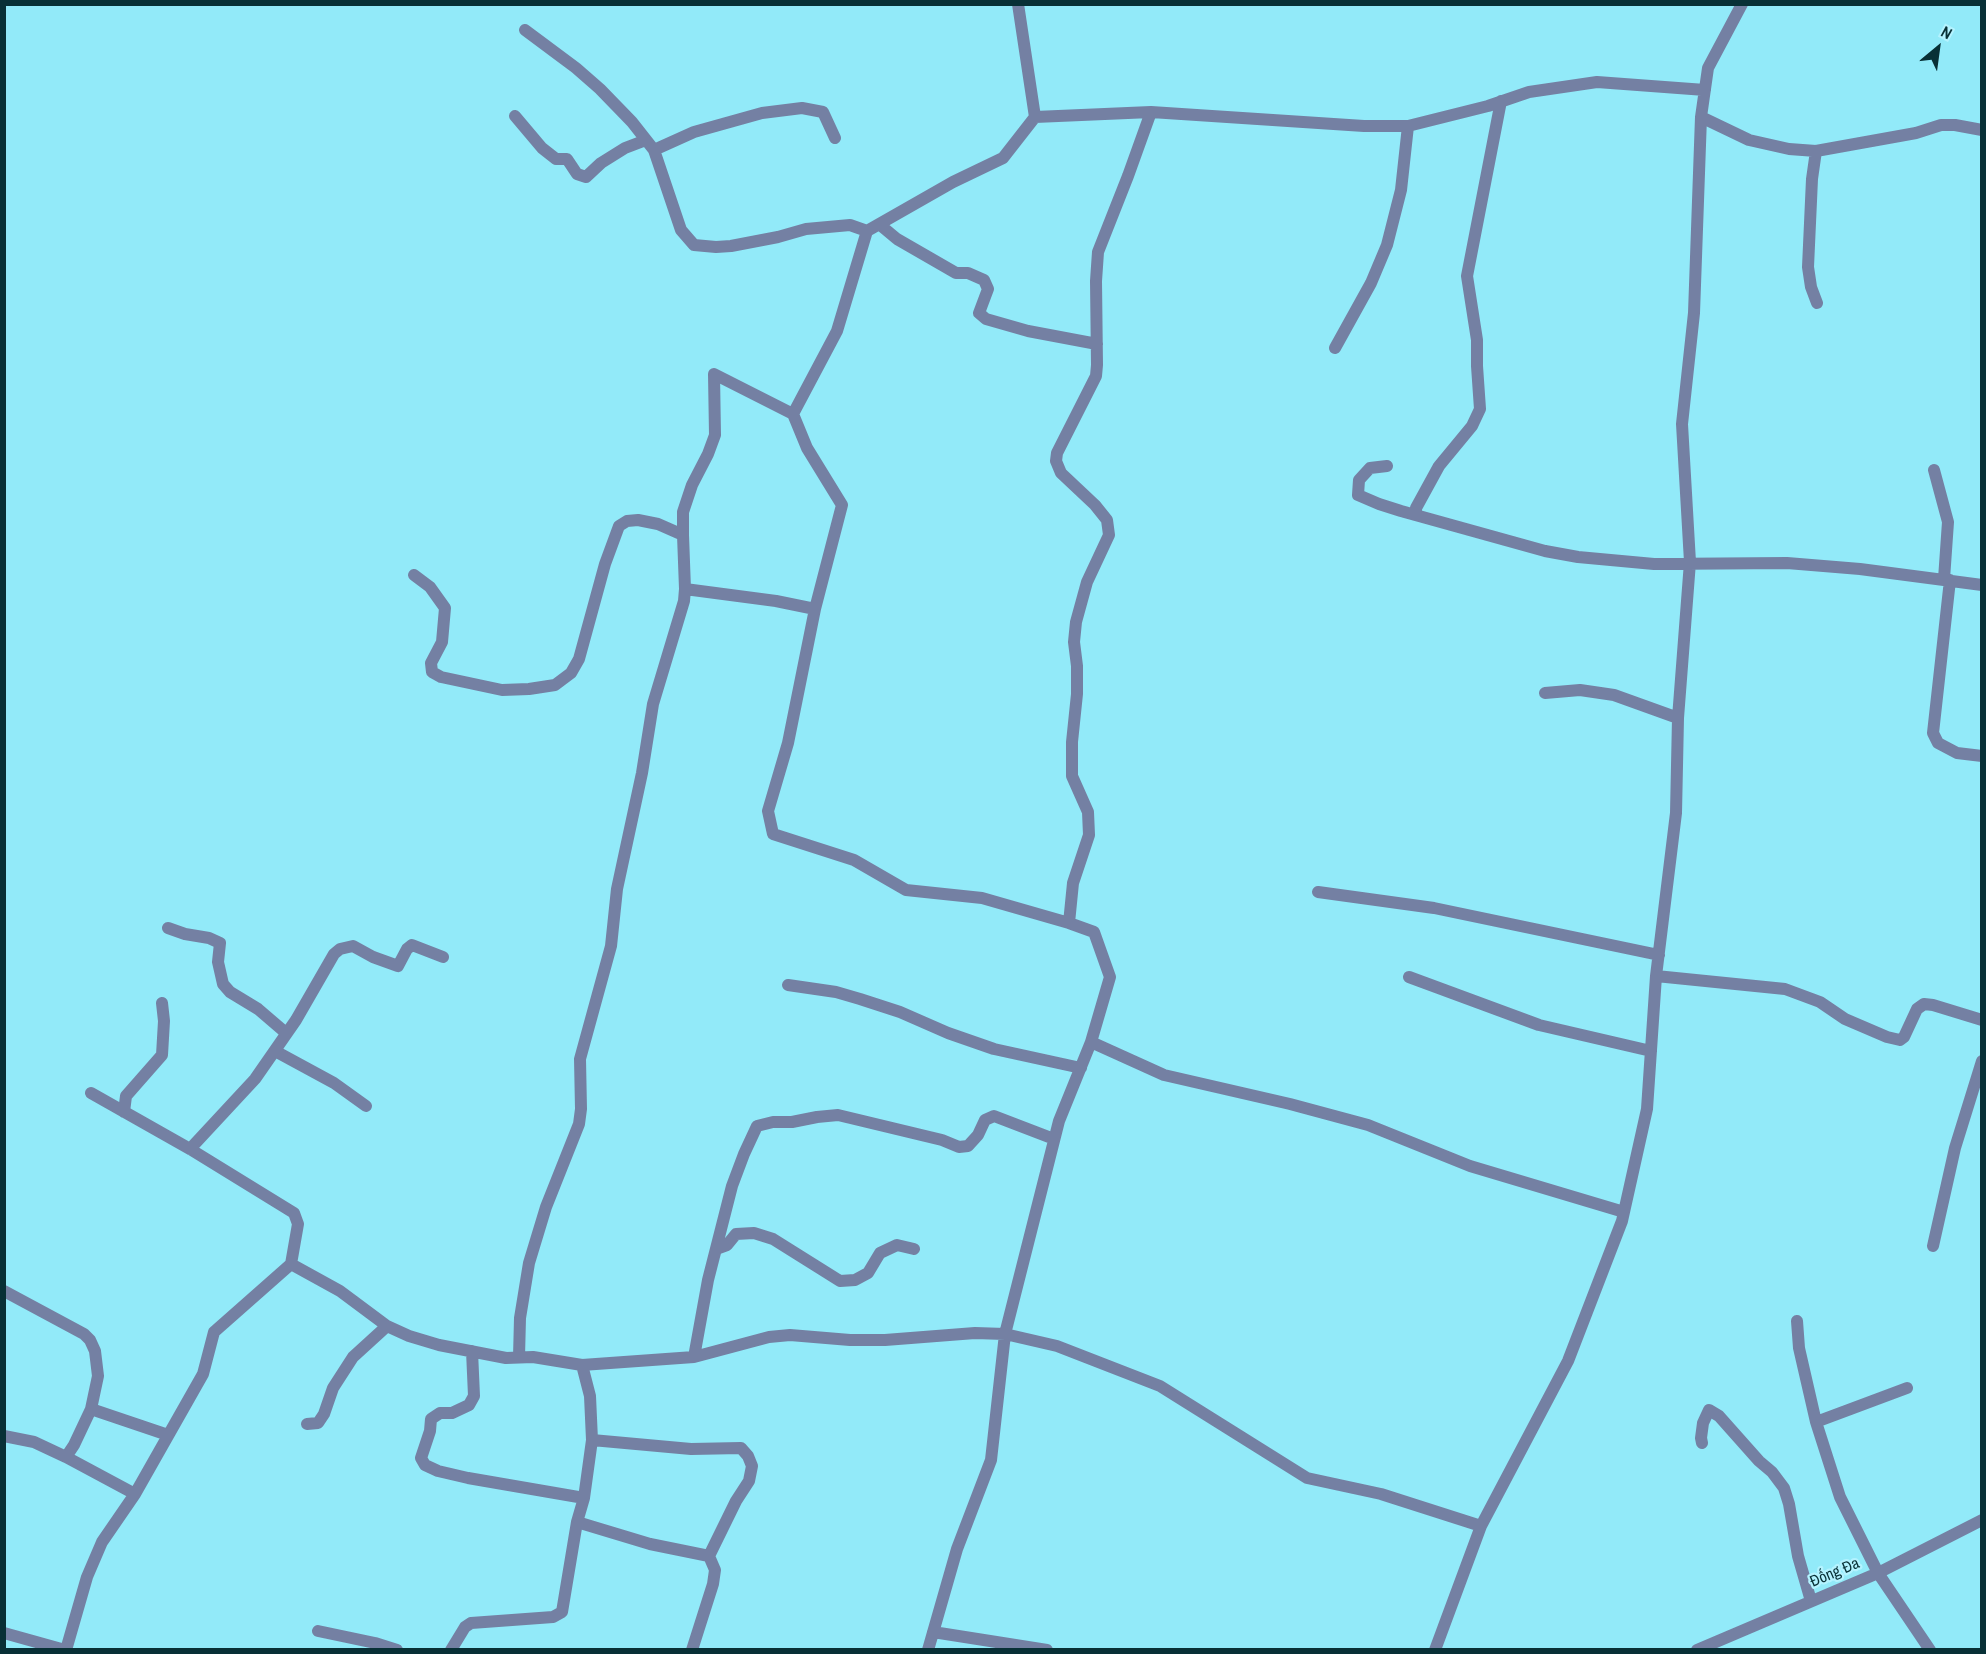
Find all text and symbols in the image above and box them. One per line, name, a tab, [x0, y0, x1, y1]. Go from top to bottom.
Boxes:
north arrow	[1908, 18, 1968, 78]
text: N	[1937, 20, 1956, 44]
street label: Đống Đa	[1807, 1554, 1863, 1592]

